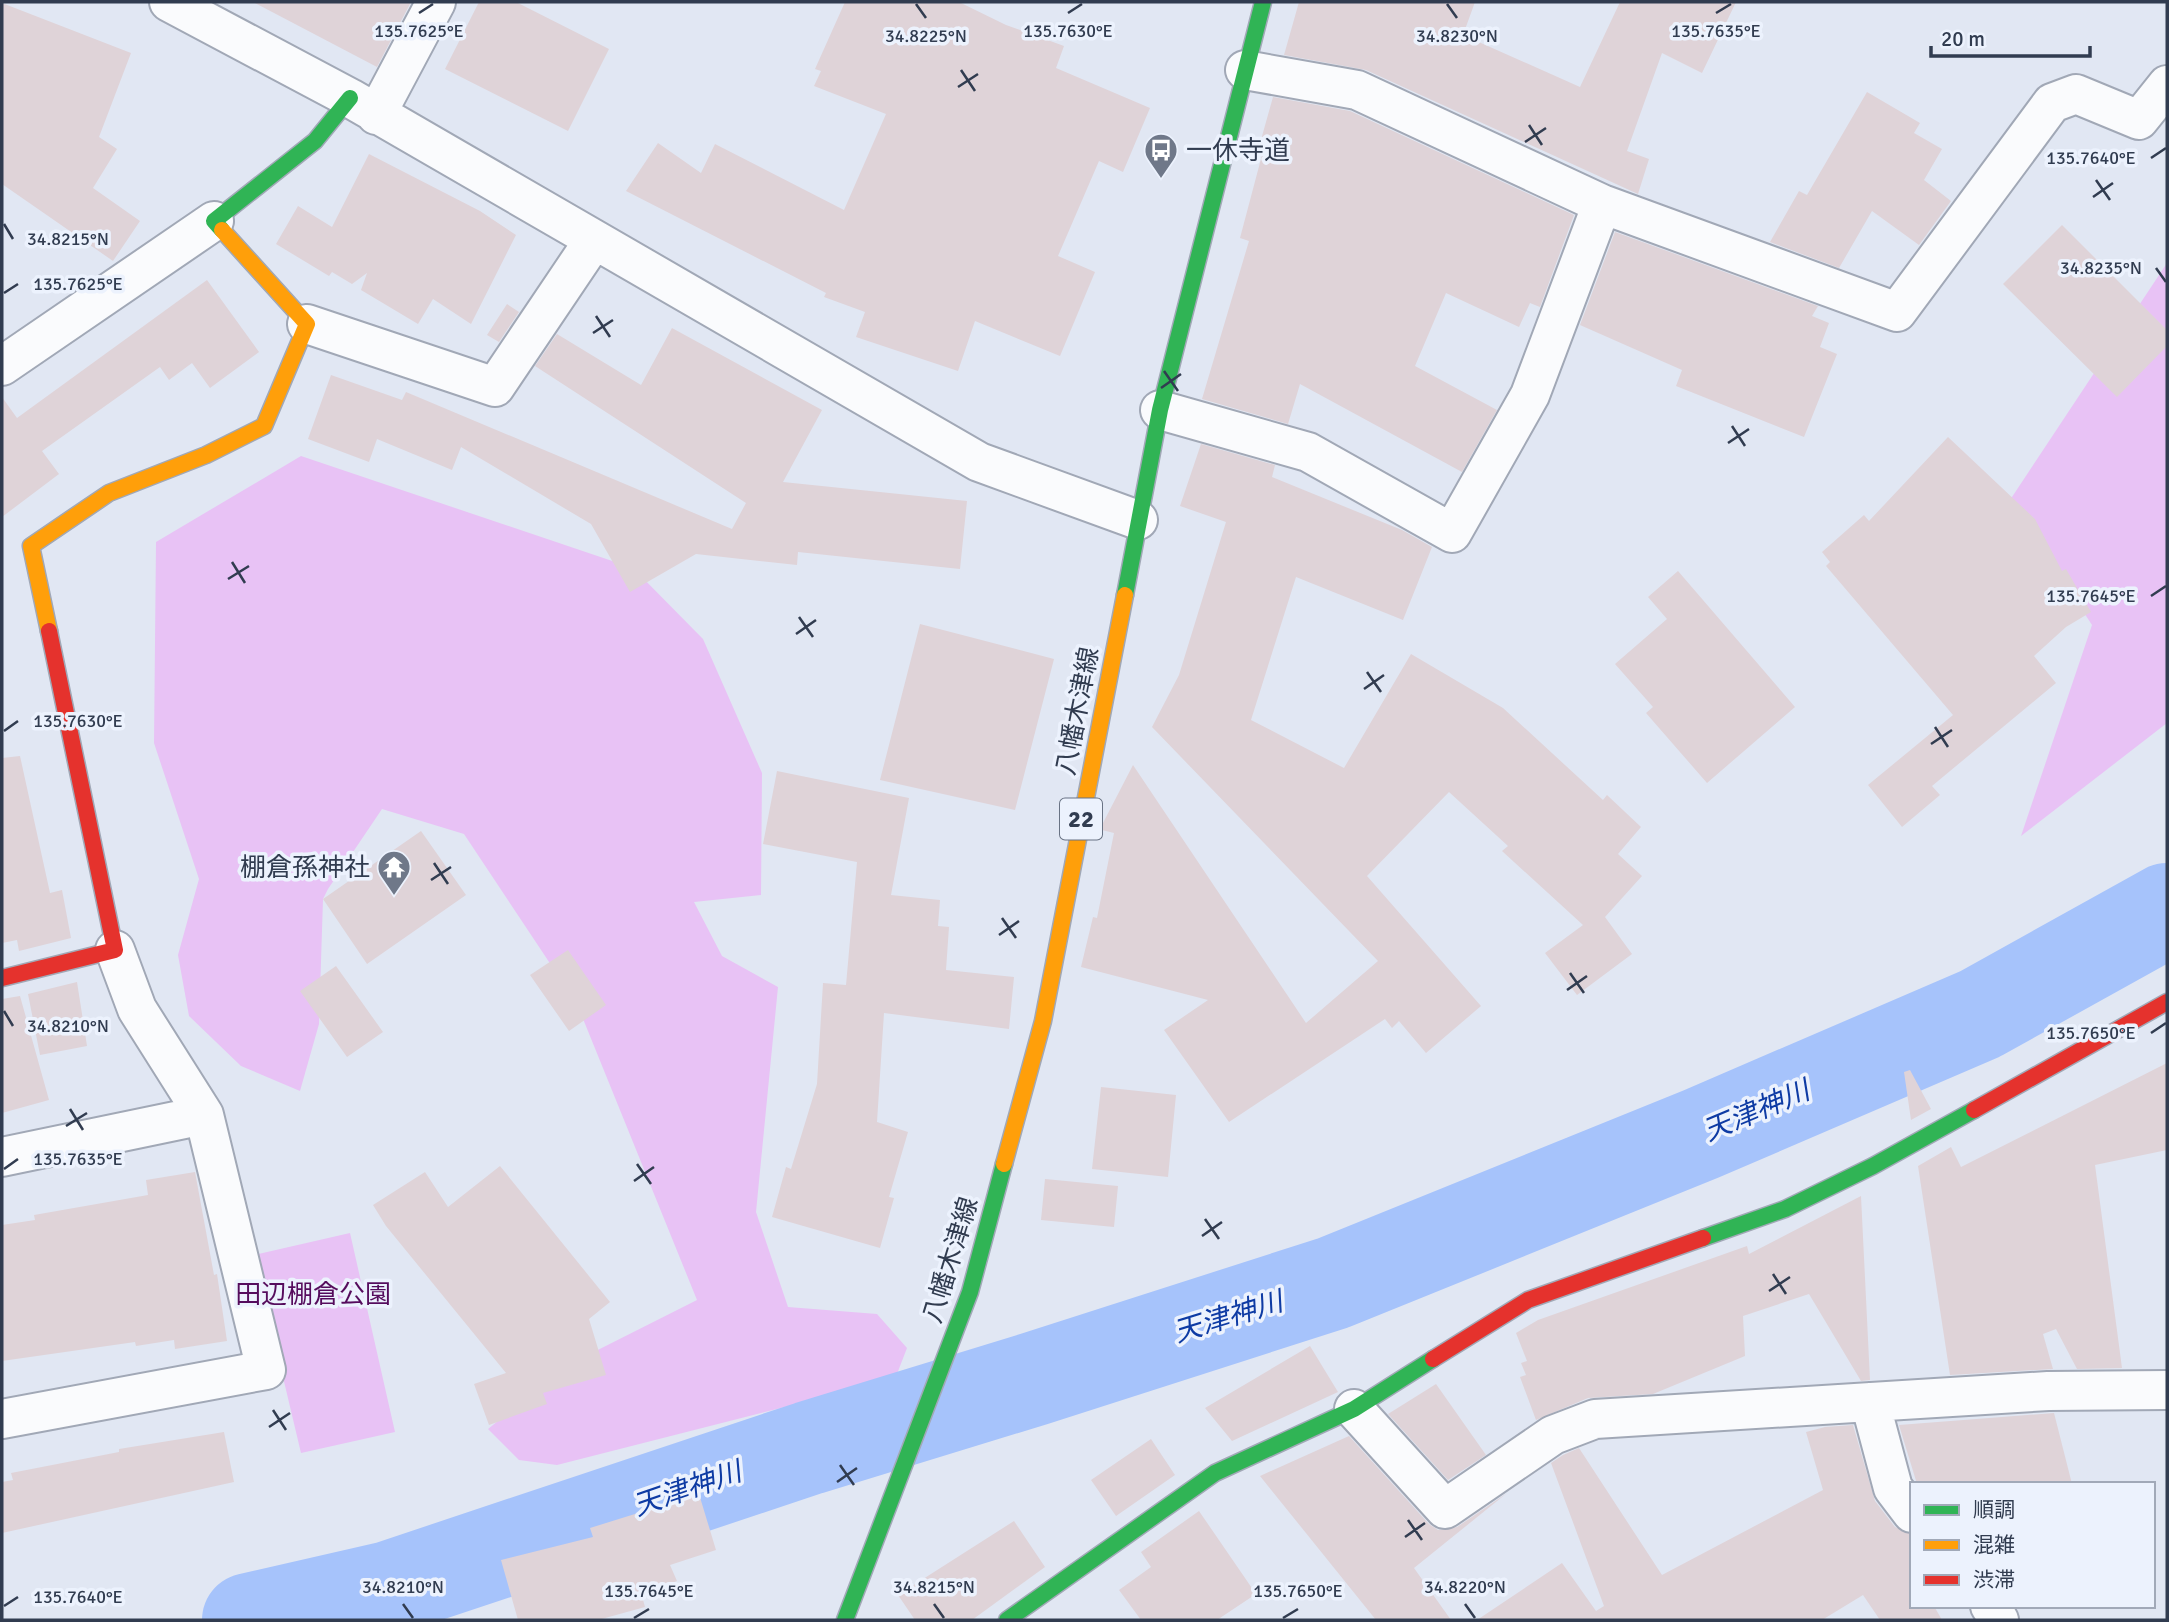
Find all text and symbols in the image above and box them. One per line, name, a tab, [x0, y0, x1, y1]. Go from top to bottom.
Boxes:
scale bar	[1931, 14, 2090, 58]
text: 135.7625°E	[374, 20, 464, 42]
text: 135.7630°E	[1023, 20, 1113, 42]
text: 135.7635°E	[1671, 20, 1761, 42]
text: 34.8225°N	[885, 25, 967, 47]
text: 34.8230°N	[1416, 25, 1498, 47]
text: 20 m	[1941, 26, 1985, 52]
bus stop icon: 一休寺道	[1142, 131, 1180, 180]
place label: 一休寺道	[1186, 135, 1290, 167]
text: 135.7640°E	[2046, 147, 2136, 169]
text: 34.8215°N	[27, 228, 109, 250]
text: 34.8235°N	[2060, 257, 2142, 279]
text: 135.7625°E	[33, 273, 123, 295]
text: 135.7645°E	[2046, 585, 2136, 607]
street label: 八幡木津線	[1050, 644, 1106, 778]
text: 135.7630°E	[33, 710, 123, 732]
road number: 22	[1060, 798, 1102, 840]
temple icon: 棚倉孫神社	[375, 848, 413, 897]
place label: 棚倉孫神社	[240, 852, 370, 884]
text: 34.8210°N	[27, 1015, 109, 1037]
text: 135.7650°E	[2046, 1022, 2136, 1044]
water label: 天津神川	[1698, 1072, 1817, 1148]
text: 135.7635°E	[33, 1148, 123, 1170]
street label: 八幡木津線	[917, 1193, 985, 1327]
park label: 田辺棚倉公園	[235, 1279, 391, 1311]
water label: 天津神川	[1170, 1283, 1290, 1350]
water label: 天津神川	[629, 1454, 749, 1523]
legend	[1910, 1482, 2155, 1608]
text: 順調	[1973, 1497, 2015, 1523]
text: 混雑	[1973, 1532, 2015, 1558]
text: 渋滞	[1973, 1567, 2015, 1593]
text: 34.8210°N	[362, 1576, 444, 1598]
text: 34.8215°N	[893, 1576, 975, 1598]
text: 34.8220°N	[1424, 1576, 1506, 1598]
text: 135.7645°E	[604, 1580, 694, 1602]
text: 135.7650°E	[1253, 1580, 1343, 1602]
text: 135.7640°E	[33, 1586, 123, 1608]

